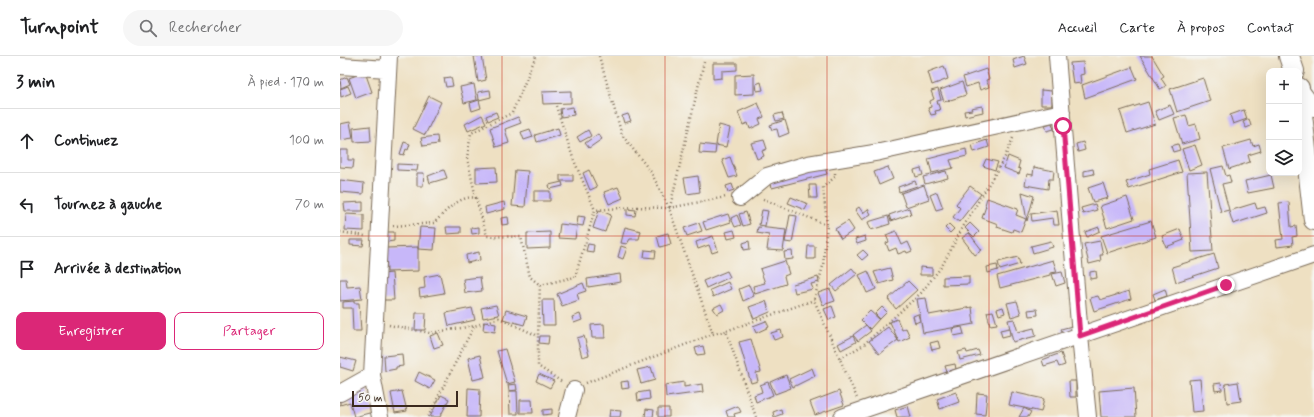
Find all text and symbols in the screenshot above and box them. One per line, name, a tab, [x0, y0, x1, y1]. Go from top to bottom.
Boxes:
search box	[123, 10, 403, 46]
text: Turnpoint	[20, 15, 99, 40]
icon: search	[137, 17, 159, 39]
text: Rechercher	[169, 18, 242, 38]
text: Accueil	[1058, 19, 1097, 37]
text: Carte	[1119, 19, 1155, 37]
text: À propos	[1177, 19, 1225, 37]
text: Contact	[1247, 19, 1294, 37]
map controls	[1266, 68, 1302, 176]
button: +	[1266, 68, 1302, 104]
text: 3 min	[16, 71, 55, 93]
text: À pied · 170 m	[247, 74, 324, 91]
button: −	[1266, 104, 1302, 140]
route start	[1054, 117, 1072, 135]
icon: ahead	[16, 130, 38, 152]
text: Continuez	[54, 131, 118, 151]
text: 100 m	[289, 132, 324, 149]
button: layers	[1266, 140, 1302, 176]
icon: left	[16, 194, 38, 216]
text: Tournez à gauche	[54, 195, 162, 215]
text: 70 m	[295, 196, 324, 213]
icon: arrive	[16, 258, 38, 280]
text: Arrivée à destination	[54, 259, 181, 279]
route end	[1217, 276, 1235, 294]
button: Enregistrer	[16, 312, 166, 350]
button: Partager	[174, 312, 324, 350]
scale bar	[352, 389, 458, 408]
text: 50 m	[358, 391, 383, 405]

